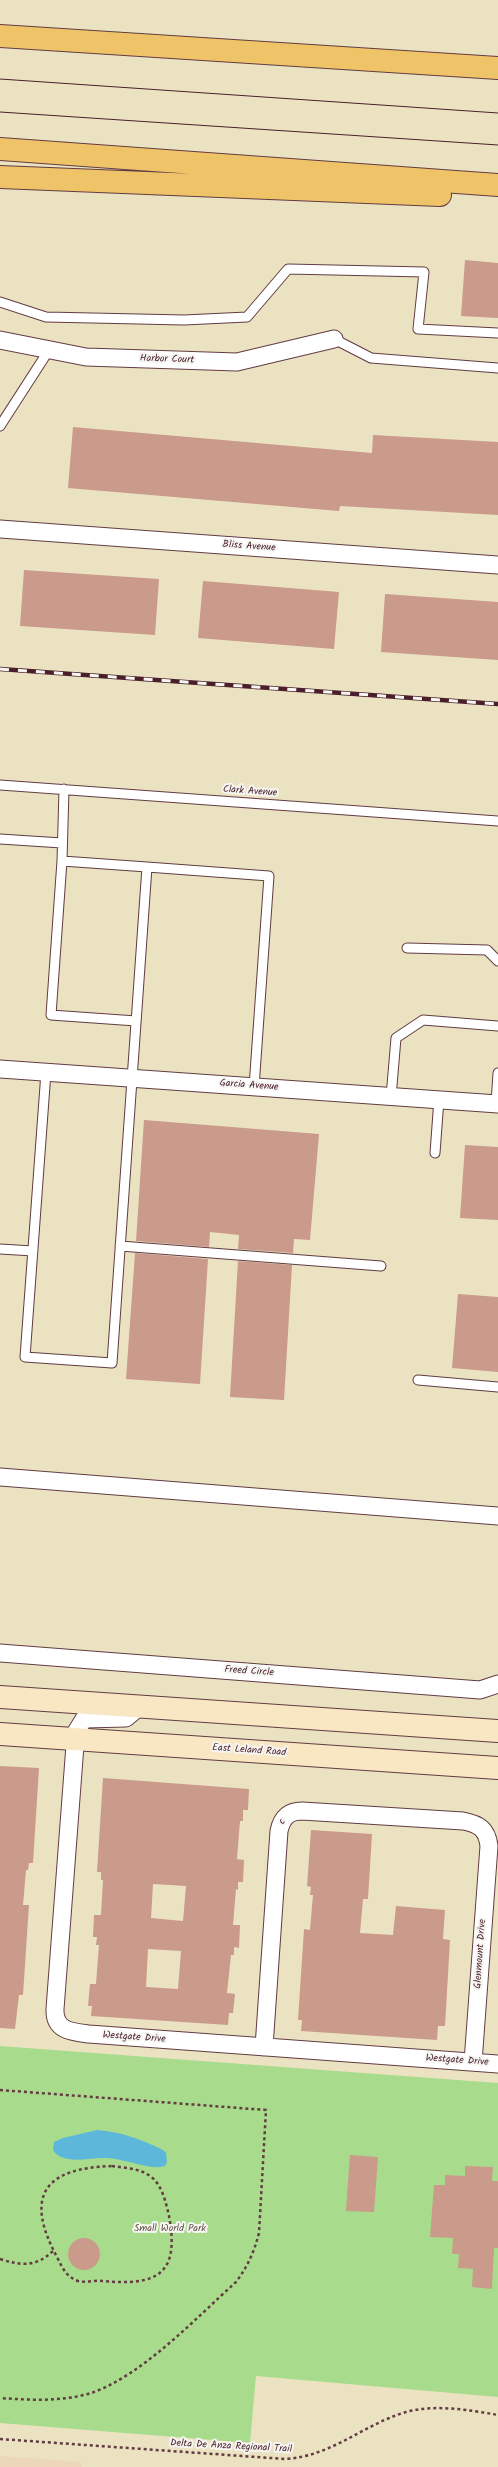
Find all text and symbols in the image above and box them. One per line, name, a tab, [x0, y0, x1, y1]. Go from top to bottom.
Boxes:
street label: Harbor Court	[140, 353, 194, 367]
street label: Bliss Avenue	[222, 539, 276, 555]
street label: Clark Avenue	[222, 784, 278, 800]
street label: Garcia Avenue	[219, 1078, 279, 1094]
street label: Freed Circle	[224, 1664, 274, 1680]
street label: East Leland Road	[212, 1742, 286, 1760]
street label: c	[277, 1817, 289, 1827]
street label: Glenmount Drive	[473, 1919, 489, 1989]
street label: Westgate Drive	[102, 2030, 166, 2046]
street label: Westgate Drive	[425, 2053, 489, 2069]
park label: Small World Park	[134, 2223, 206, 2235]
street label: Delta De Anza Regional Trail	[170, 2438, 292, 2456]

